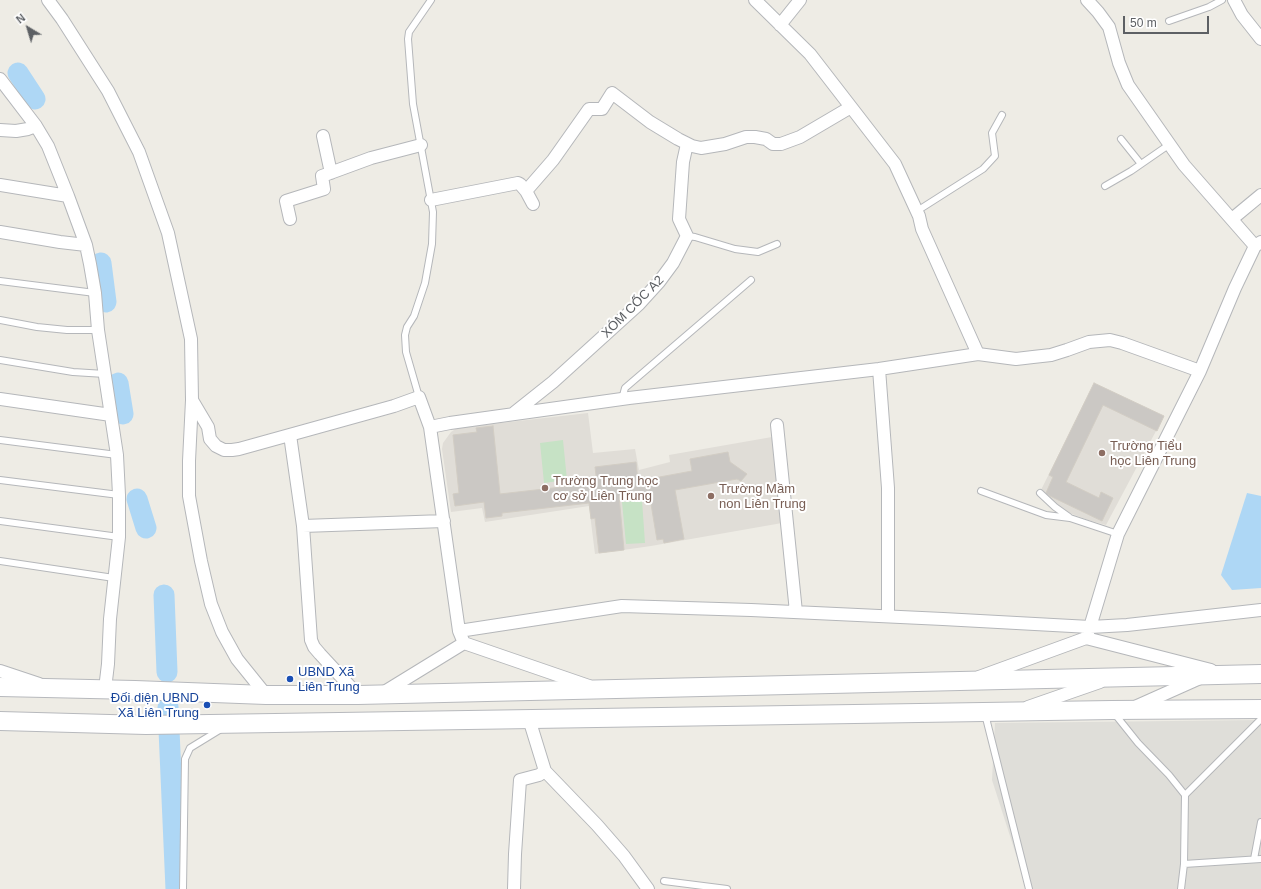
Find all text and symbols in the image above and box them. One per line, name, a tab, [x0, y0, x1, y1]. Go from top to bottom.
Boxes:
north arrow	[8, 8, 48, 48]
scale bar	[1125, 8, 1211, 34]
text: N	[14, 11, 27, 26]
text: 50 m	[1130, 16, 1157, 30]
street label: XÓM CỐC A2	[599, 273, 667, 341]
place label: Trường Tiểu học Liên Trung	[1110, 438, 1196, 469]
marker: Trường Tiểu học Liên Trung	[1097, 448, 1107, 458]
place label: Trường Trung học cơ sở Liên Trung	[553, 473, 658, 504]
place label: Trường Mầm non Liên Trung	[719, 481, 806, 512]
marker: Trường Trung học cơ sở Liên Trung	[540, 483, 550, 493]
marker: Trường Mầm non Liên Trung	[706, 491, 716, 501]
place label: UBND Xã Liên Trung	[298, 664, 360, 695]
marker: UBND Xã Liên Trung	[285, 674, 295, 684]
place label: Đối diện UBND Xã Liên Trung	[111, 690, 199, 721]
marker: Đối diện UBND Xã Liên Trung	[202, 700, 212, 710]

